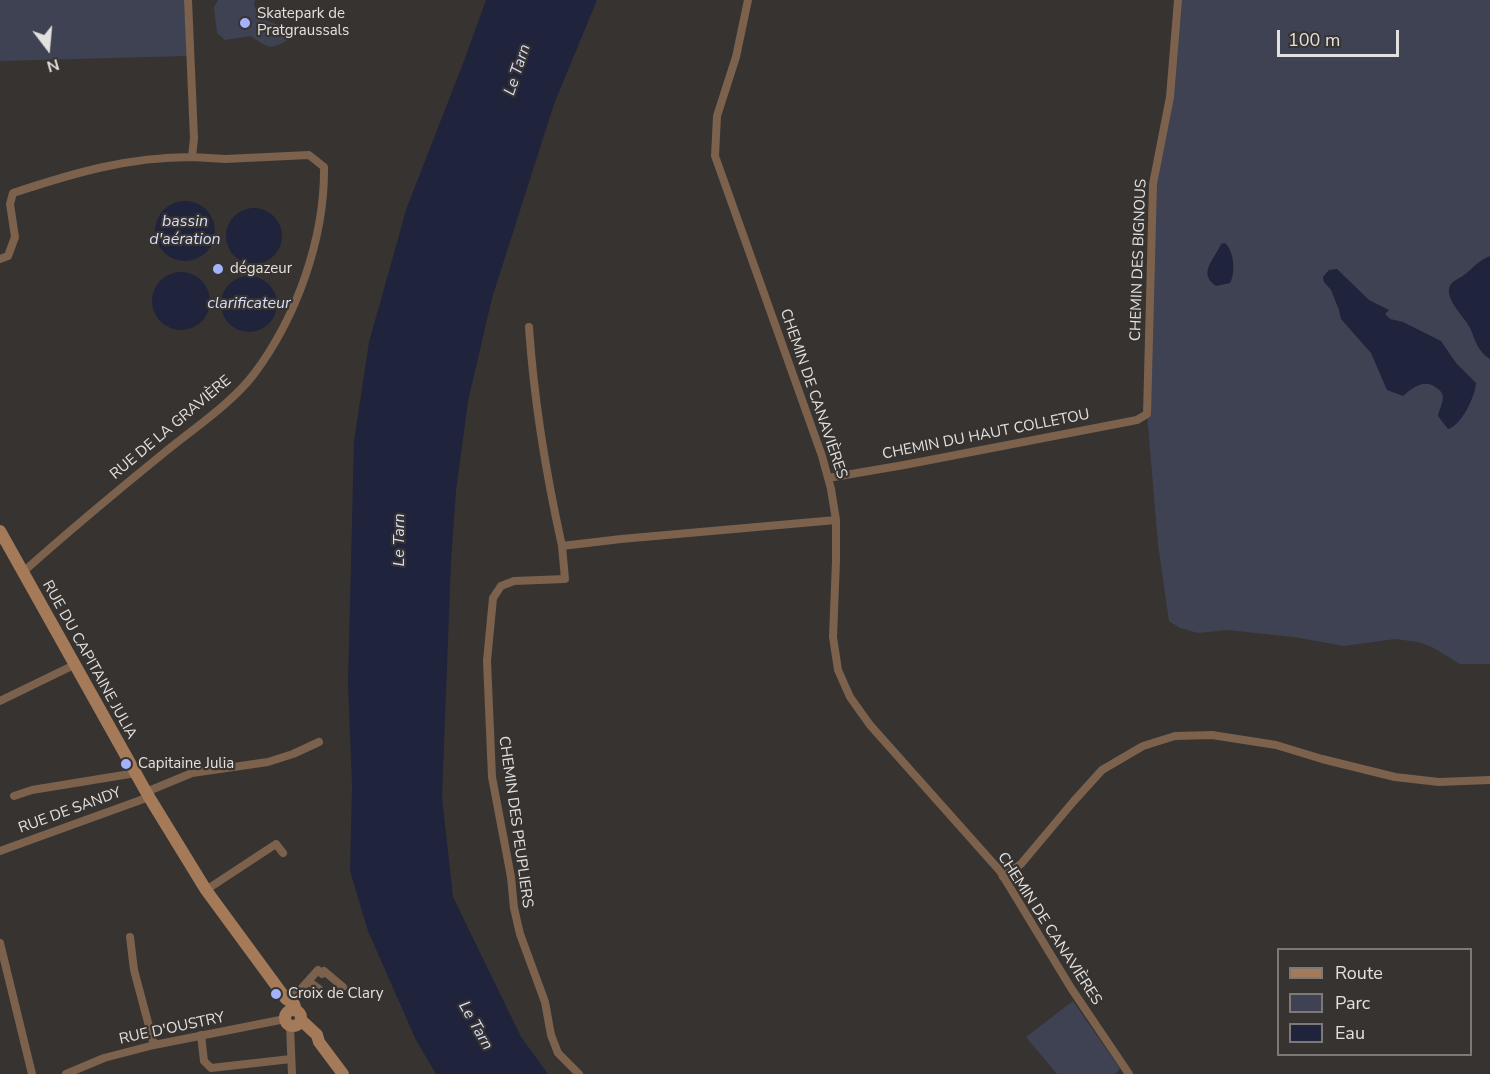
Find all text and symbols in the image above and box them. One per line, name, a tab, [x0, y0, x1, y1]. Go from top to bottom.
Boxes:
place label: Skatepark de Pratgraussals	[257, 5, 349, 40]
marker: Skatepark de Pratgraussals	[238, 16, 252, 30]
north arrow	[18, 18, 78, 78]
scale bar	[1280, 18, 1402, 56]
text: 100 m	[1288, 28, 1340, 52]
water label: Le Tarn	[501, 42, 535, 98]
text: N	[44, 53, 62, 78]
street label: CHEMIN DES BIGNOUS	[1127, 179, 1151, 341]
water label: bassin d'aération	[149, 212, 221, 250]
place label: dégazeur	[230, 260, 292, 278]
marker: dégazeur	[211, 262, 225, 276]
water label: clarificateur	[207, 294, 291, 314]
street label: CHEMIN DE CANAVIÈRES	[775, 307, 851, 481]
street label: RUE DE LA GRAVIÈRE	[107, 372, 235, 484]
street label: CHEMIN DU HAUT COLLETOU	[881, 406, 1091, 464]
water label: Le Tarn	[390, 514, 410, 566]
street label: RUE DU CAPITAINE JULIA	[38, 578, 140, 742]
street label: CHEMIN DES PEUPLIERS	[494, 735, 536, 909]
place label: Capitaine Julia	[138, 755, 234, 773]
marker: Capitaine Julia	[119, 757, 133, 771]
street label: RUE DE SANDY	[16, 784, 124, 838]
street label: CHEMIN DE CANAVIÈRES	[993, 849, 1105, 1009]
legend	[1277, 948, 1472, 1056]
text: Route	[1335, 961, 1383, 985]
place label: Croix de Clary	[288, 985, 384, 1003]
marker: Croix de Clary	[269, 987, 283, 1001]
text: Parc	[1335, 991, 1370, 1015]
water label: Le Tarn	[453, 998, 497, 1054]
street label: RUE D'OUSTRY	[118, 1009, 226, 1049]
text: Eau	[1335, 1021, 1365, 1045]

